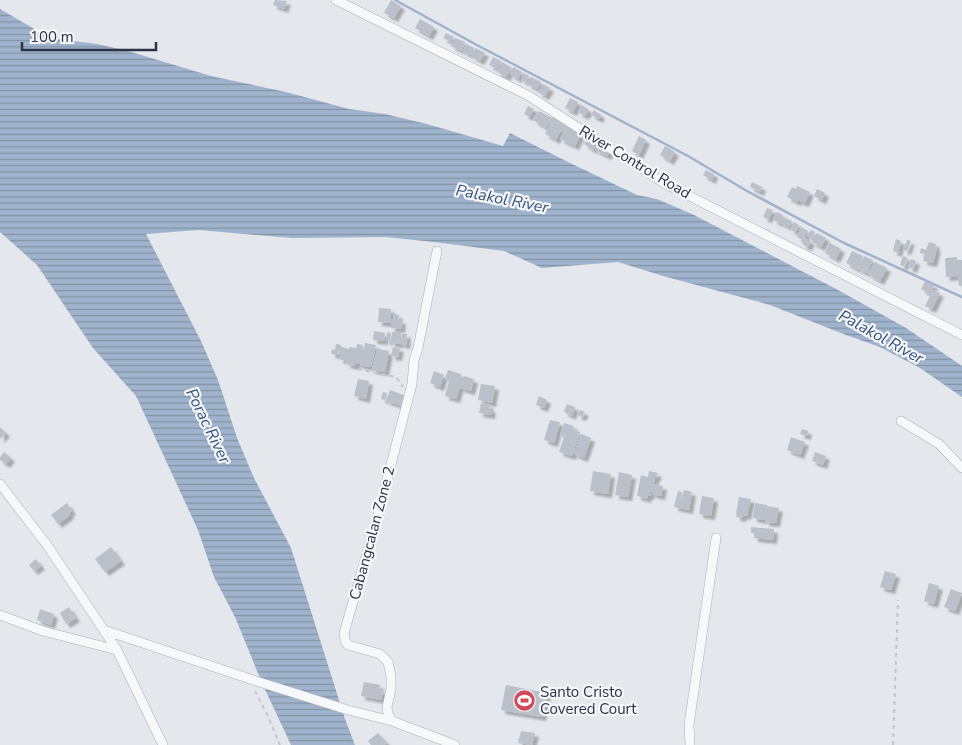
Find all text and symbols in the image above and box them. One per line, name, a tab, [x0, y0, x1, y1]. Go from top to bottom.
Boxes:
scale bar	[22, 20, 156, 52]
text: 100 m	[30, 27, 74, 47]
street label: River Control Road	[575, 121, 695, 203]
water label: Palakol River	[454, 179, 551, 219]
water label: Palakol River	[835, 305, 928, 370]
water label: Porac River	[180, 385, 236, 468]
street label: Cabangcalan Zone 2	[345, 464, 399, 602]
place label: Santo Cristo Covered Court	[540, 682, 637, 719]
sports icon: Santo Cristo Covered Court	[512, 689, 536, 713]

